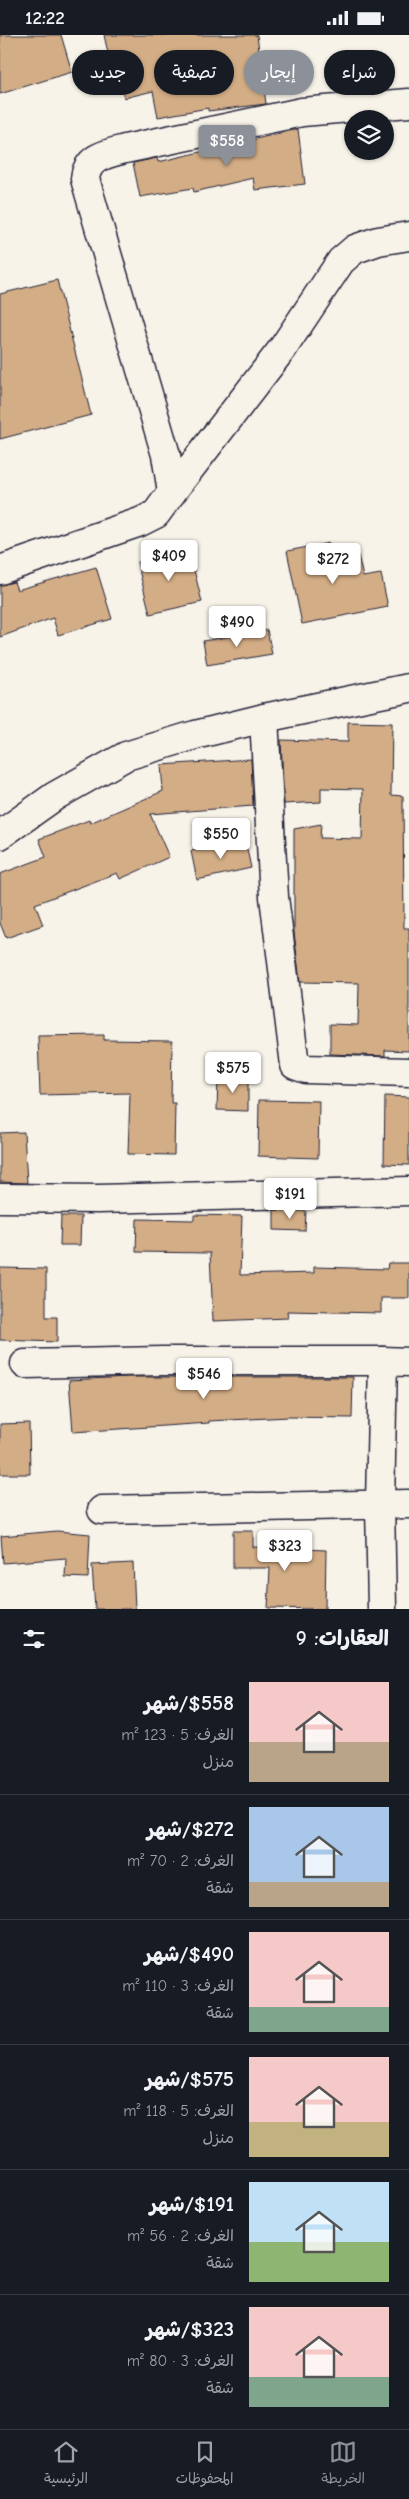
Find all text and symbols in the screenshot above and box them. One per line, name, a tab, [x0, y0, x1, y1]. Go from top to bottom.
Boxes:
text: 12:22	[25, 7, 65, 29]
chip: جديد	[72, 50, 144, 95]
chip: تصفية	[154, 50, 234, 95]
chip: إيجار	[244, 50, 314, 95]
chip: شراء	[324, 50, 395, 95]
map controls	[344, 110, 394, 160]
button: layers	[344, 110, 394, 160]
pin: $558	[197, 125, 257, 167]
text: $558	[210, 132, 244, 150]
pin: $409	[139, 539, 199, 582]
pin: $272	[303, 543, 363, 585]
text: $409	[152, 547, 186, 565]
text: $272	[317, 550, 349, 568]
pin: $490	[207, 605, 267, 648]
text: $490	[220, 613, 254, 631]
pin: $550	[191, 817, 251, 860]
text: $550	[203, 825, 239, 843]
pin: $575	[203, 1051, 263, 1094]
text: $575	[216, 1059, 250, 1077]
pin: $191	[260, 1177, 320, 1220]
text: $191	[275, 1185, 305, 1203]
pin: $546	[174, 1357, 234, 1400]
text: $546	[187, 1365, 221, 1383]
pin: $323	[255, 1529, 315, 1572]
text: $323	[268, 1537, 302, 1555]
icon: filters	[20, 1625, 48, 1653]
text: العقارات: 9	[296, 1626, 389, 1650]
text: $558/شهر	[144, 1691, 234, 1715]
icon: home	[289, 1702, 349, 1762]
text: الغرف: 5 · 123 m²	[121, 1726, 234, 1744]
text: منزل	[202, 1753, 234, 1771]
text: $272/شهر	[147, 1817, 234, 1841]
icon: home	[289, 1827, 349, 1887]
text: الغرف: 2 · 70 m²	[127, 1852, 234, 1870]
text: شقة	[206, 1879, 234, 1897]
text: $490/شهر	[144, 1942, 234, 1966]
icon: home	[289, 1952, 349, 2012]
text: الغرف: 3 · 110 m²	[122, 1977, 234, 1995]
text: شقة	[206, 2004, 234, 2022]
text: $575/شهر	[145, 2067, 234, 2091]
icon: home	[289, 2077, 349, 2137]
text: الغرف: 5 · 118 m²	[123, 2102, 234, 2120]
text: منزل	[202, 2129, 234, 2147]
text: $191/شهر	[150, 2192, 234, 2216]
icon: home	[289, 2202, 349, 2262]
text: الغرف: 2 · 56 m²	[127, 2227, 234, 2245]
text: شقة	[206, 2254, 234, 2272]
text: $323/شهر	[146, 2317, 234, 2341]
icon: home	[289, 2327, 349, 2387]
text: الغرف: 3 · 80 m²	[127, 2352, 234, 2370]
text: شقة	[206, 2379, 234, 2397]
tab: الرئيسية	[44, 2438, 88, 2491]
tab: المحفوظات	[176, 2438, 233, 2491]
tab: الخريطة	[321, 2438, 365, 2491]

